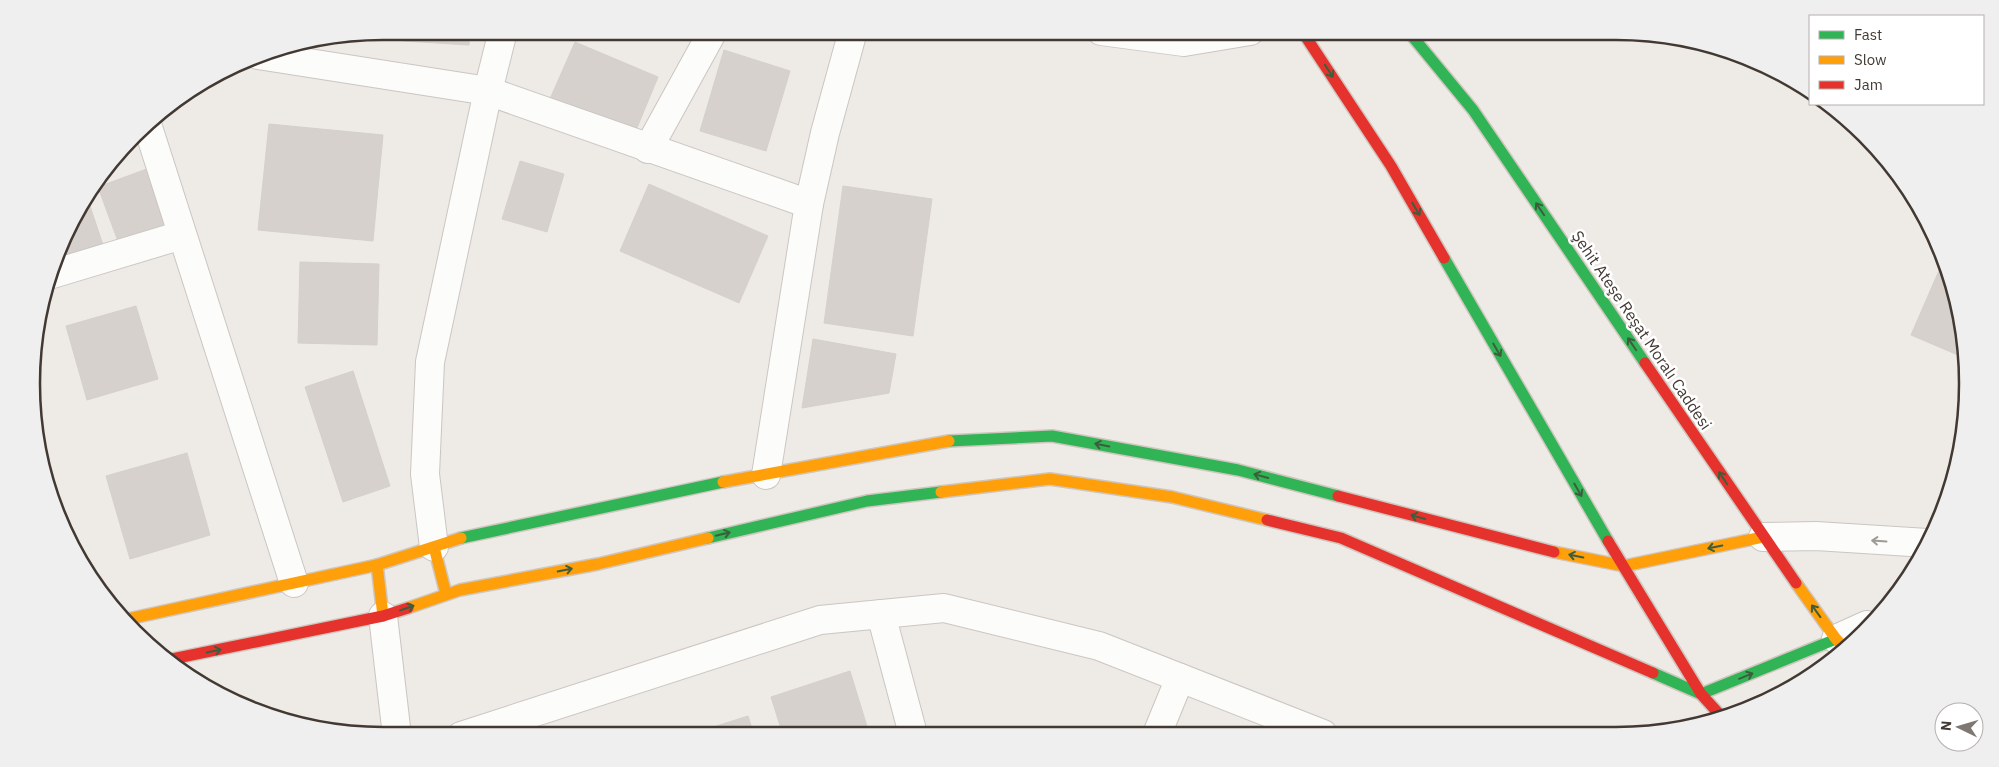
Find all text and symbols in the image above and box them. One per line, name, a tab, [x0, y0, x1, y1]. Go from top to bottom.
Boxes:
legend	[1809, 15, 1984, 105]
text: Fast	[1854, 25, 1882, 44]
text: Slow	[1854, 50, 1887, 69]
one-way arrow	[1324, 64, 1334, 78]
text: Jam	[1854, 75, 1883, 94]
one-way arrow	[1411, 201, 1421, 216]
one-way arrow	[1535, 203, 1545, 217]
street label: Şehit Ateşe Reşat Moralı Caddesi	[1568, 227, 1716, 433]
one-way arrow	[1627, 337, 1637, 351]
one-way arrow	[1492, 342, 1502, 357]
one-way arrow	[1094, 440, 1110, 449]
one-way arrow	[1253, 471, 1269, 481]
one-way arrow	[1718, 471, 1728, 485]
one-way arrow	[1574, 483, 1584, 497]
one-way arrow	[1411, 512, 1427, 522]
one-way arrow	[715, 529, 731, 538]
one-way arrow	[1871, 536, 1887, 545]
one-way arrow	[1708, 543, 1724, 552]
one-way arrow	[1568, 551, 1584, 560]
one-way arrow	[556, 565, 572, 575]
one-way arrow	[399, 603, 414, 612]
one-way arrow	[1811, 604, 1821, 618]
one-way arrow	[206, 645, 222, 655]
one-way arrow	[1738, 670, 1753, 680]
north arrow	[1934, 702, 1984, 752]
text: N	[1937, 720, 1955, 732]

